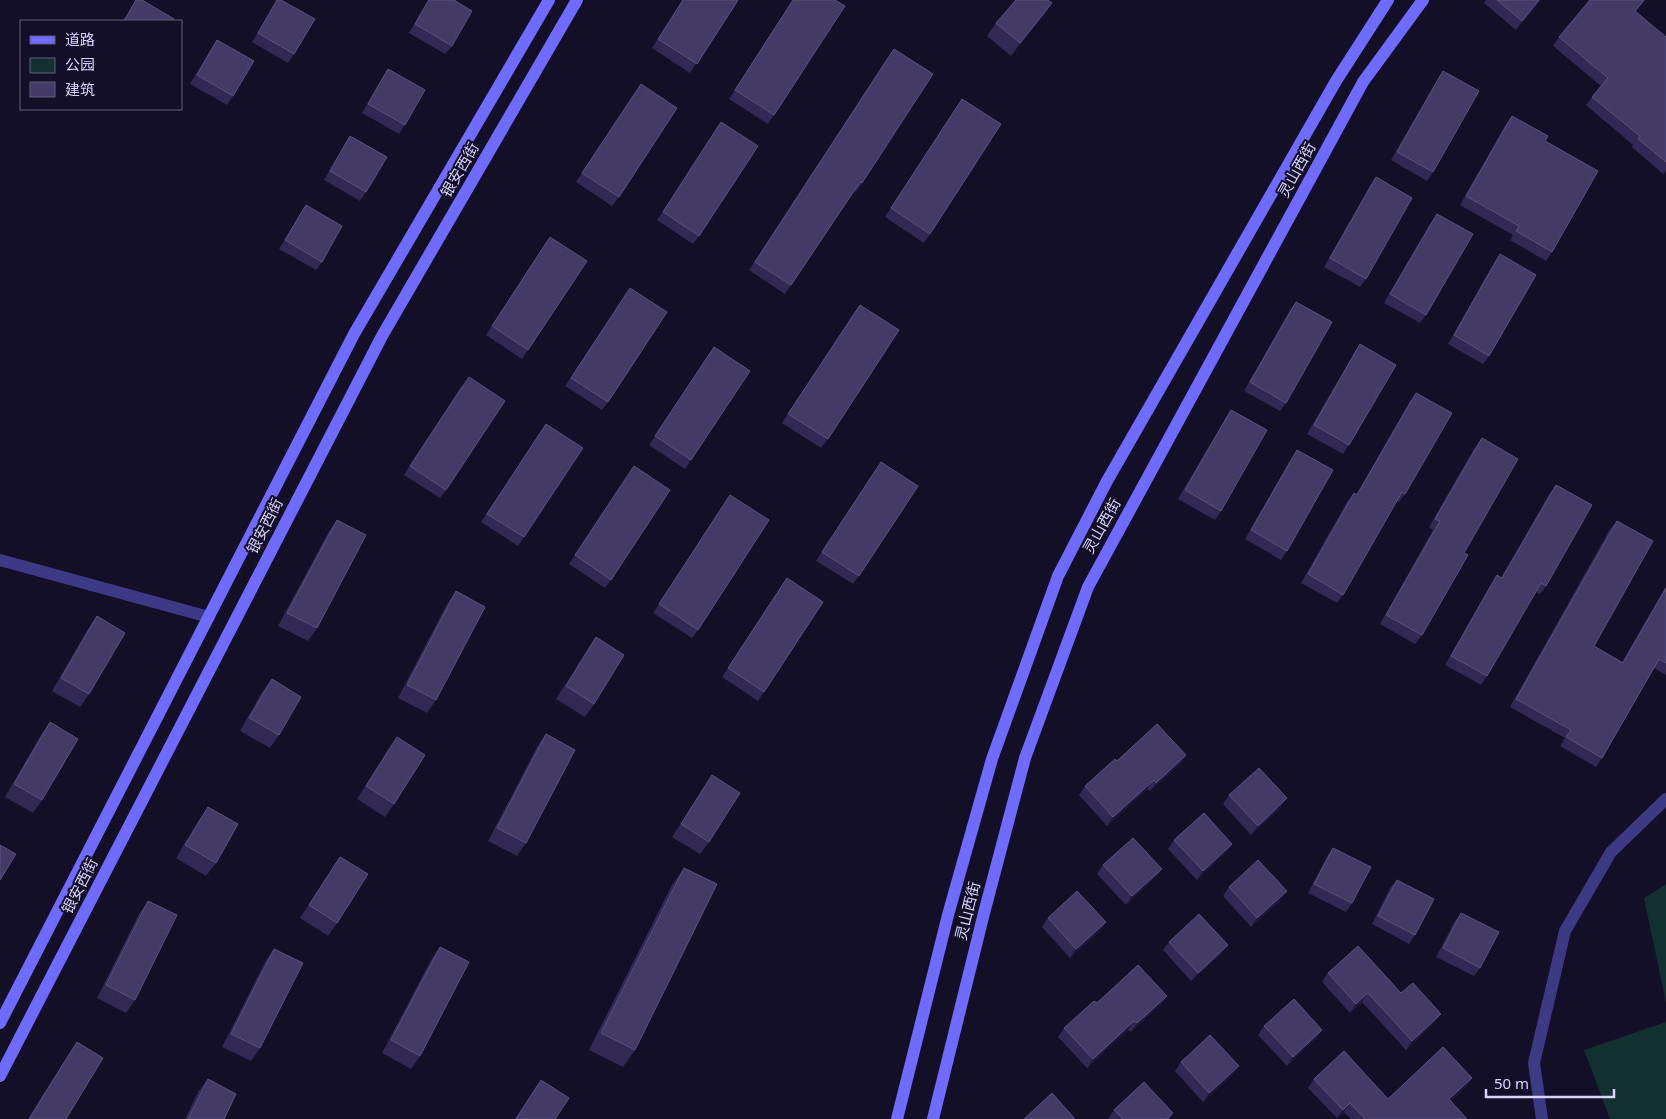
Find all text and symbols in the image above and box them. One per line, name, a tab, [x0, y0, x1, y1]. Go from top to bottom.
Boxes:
legend	[20, 20, 182, 110]
text: 道路	[65, 29, 95, 49]
text: 公园	[65, 54, 95, 74]
text: 建筑	[65, 79, 95, 99]
street label: 灵山西街	[1273, 138, 1319, 201]
street label: 银安西街	[435, 139, 483, 200]
street label: 银安西街	[242, 494, 287, 557]
street label: 灵山西街	[1078, 494, 1124, 557]
street label: 银安西街	[57, 854, 102, 917]
street label: 灵山西街	[950, 879, 984, 942]
scale bar	[1486, 1066, 1614, 1098]
text: 50 m	[1494, 1073, 1529, 1093]

